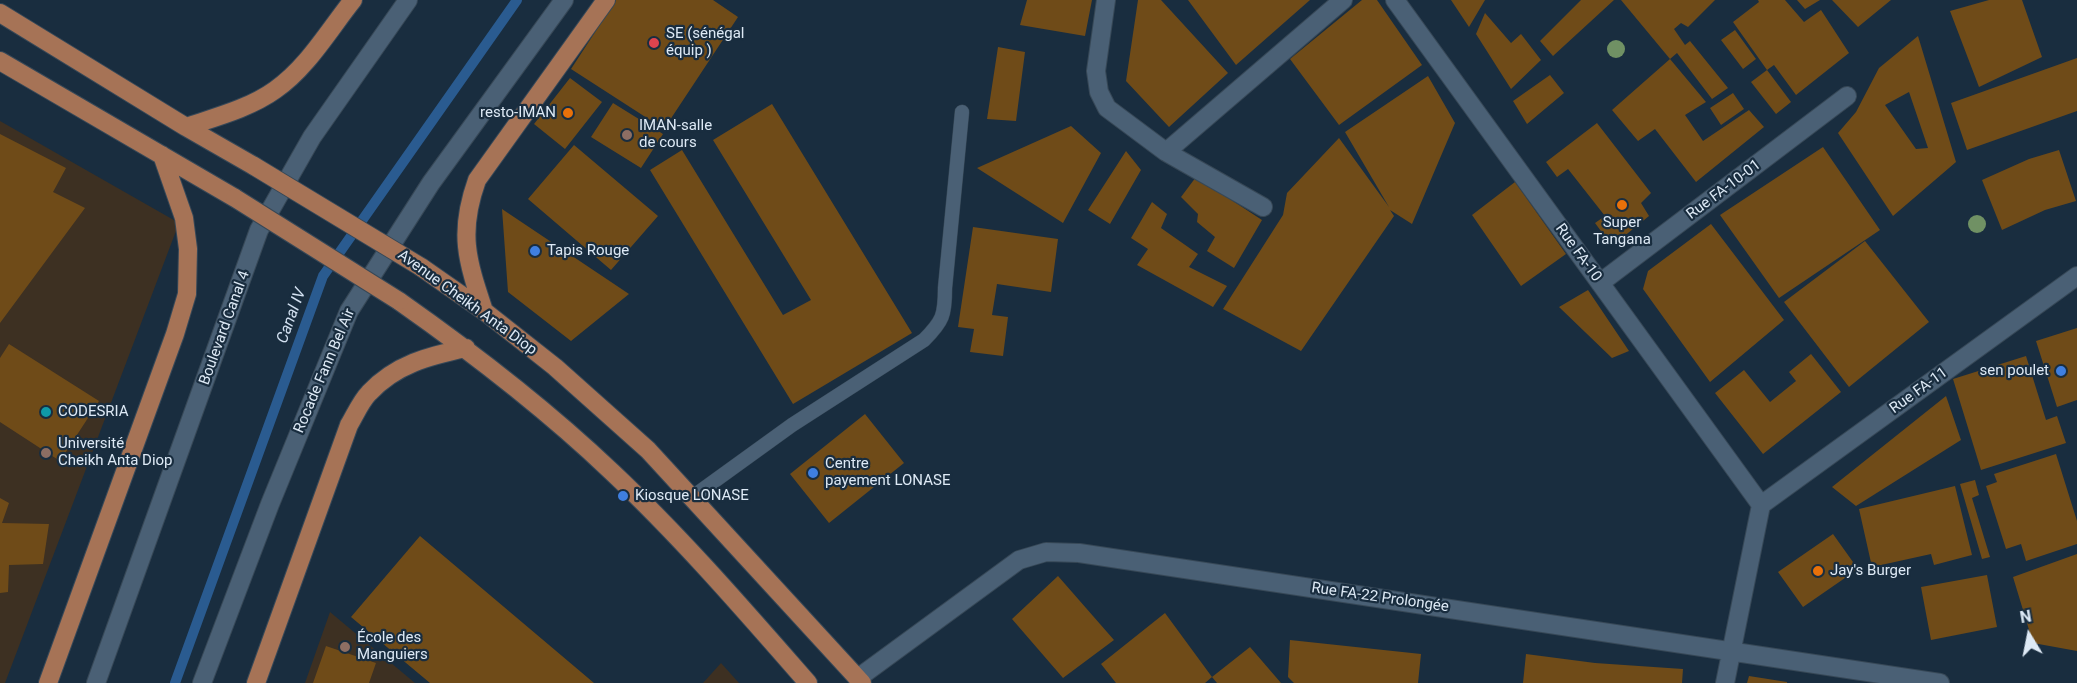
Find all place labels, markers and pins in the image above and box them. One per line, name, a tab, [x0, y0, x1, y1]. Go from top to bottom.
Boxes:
place label: SE (sénégal équip )	[666, 25, 744, 60]
marker: SE (sénégal équip )	[647, 36, 661, 50]
place label: resto-IMAN	[480, 104, 556, 122]
marker: resto-IMAN	[561, 106, 575, 120]
place label: IMAN-salle de cours	[639, 117, 712, 152]
marker: IMAN-salle de cours	[620, 128, 634, 142]
marker: Super Tangana	[1615, 198, 1629, 212]
place label: Super Tangana	[1593, 214, 1651, 249]
place label: Tapis Rouge	[547, 242, 629, 260]
marker: Tapis Rouge	[528, 244, 542, 258]
place label: sen poulet	[1980, 362, 2049, 380]
marker: sen poulet	[2054, 364, 2068, 378]
place label: CODESRIA	[58, 403, 129, 421]
marker: CODESRIA	[39, 405, 53, 419]
place label: Université Cheikh Anta Diop	[58, 435, 173, 470]
marker: Université Cheikh Anta Diop	[39, 446, 53, 460]
place label: Centre payement LONASE	[825, 455, 950, 490]
marker: Centre payement LONASE	[806, 466, 820, 480]
place label: Kiosque LONASE	[635, 487, 749, 505]
marker: Kiosque LONASE	[616, 489, 630, 503]
place label: Jay's Burger	[1830, 562, 1911, 580]
marker: Jay's Burger	[1811, 564, 1825, 578]
place label: École des Manguiers	[357, 629, 428, 664]
marker: École des Manguiers	[338, 640, 352, 654]

